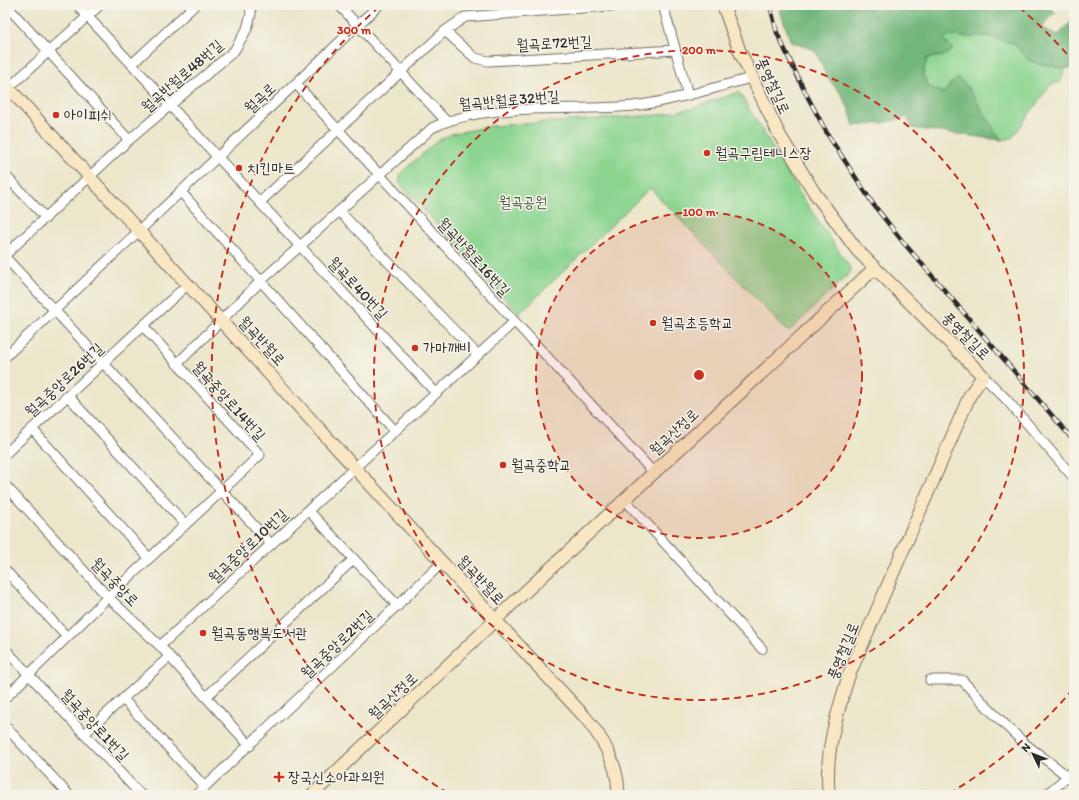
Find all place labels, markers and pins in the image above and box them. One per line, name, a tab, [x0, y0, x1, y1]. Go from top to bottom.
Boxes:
place label: 아이피쉬	[64, 106, 112, 124]
marker: 아이피쉬	[51, 110, 61, 120]
place label: 월곡구립테니스장	[715, 144, 812, 162]
marker: 월곡구립테니스장	[702, 148, 712, 158]
place label: 치킨마트	[247, 159, 295, 177]
marker: 치킨마트	[234, 163, 244, 173]
place label: 월곡초등학교	[661, 314, 733, 332]
marker: 월곡초등학교	[648, 318, 658, 328]
place label: 가마깨비	[423, 339, 471, 357]
marker: 가마깨비	[410, 343, 420, 353]
centre of rings	[692, 368, 706, 382]
place label: 월곡중학교	[511, 456, 571, 474]
marker: 월곡중학교	[498, 460, 508, 470]
place label: 월곡동행복도서관	[211, 624, 308, 642]
marker: 월곡동행복도서관	[198, 628, 208, 638]
place label: 장국신소아과의원	[288, 768, 385, 786]
marker: 장국신소아과의원	[273, 771, 285, 783]

